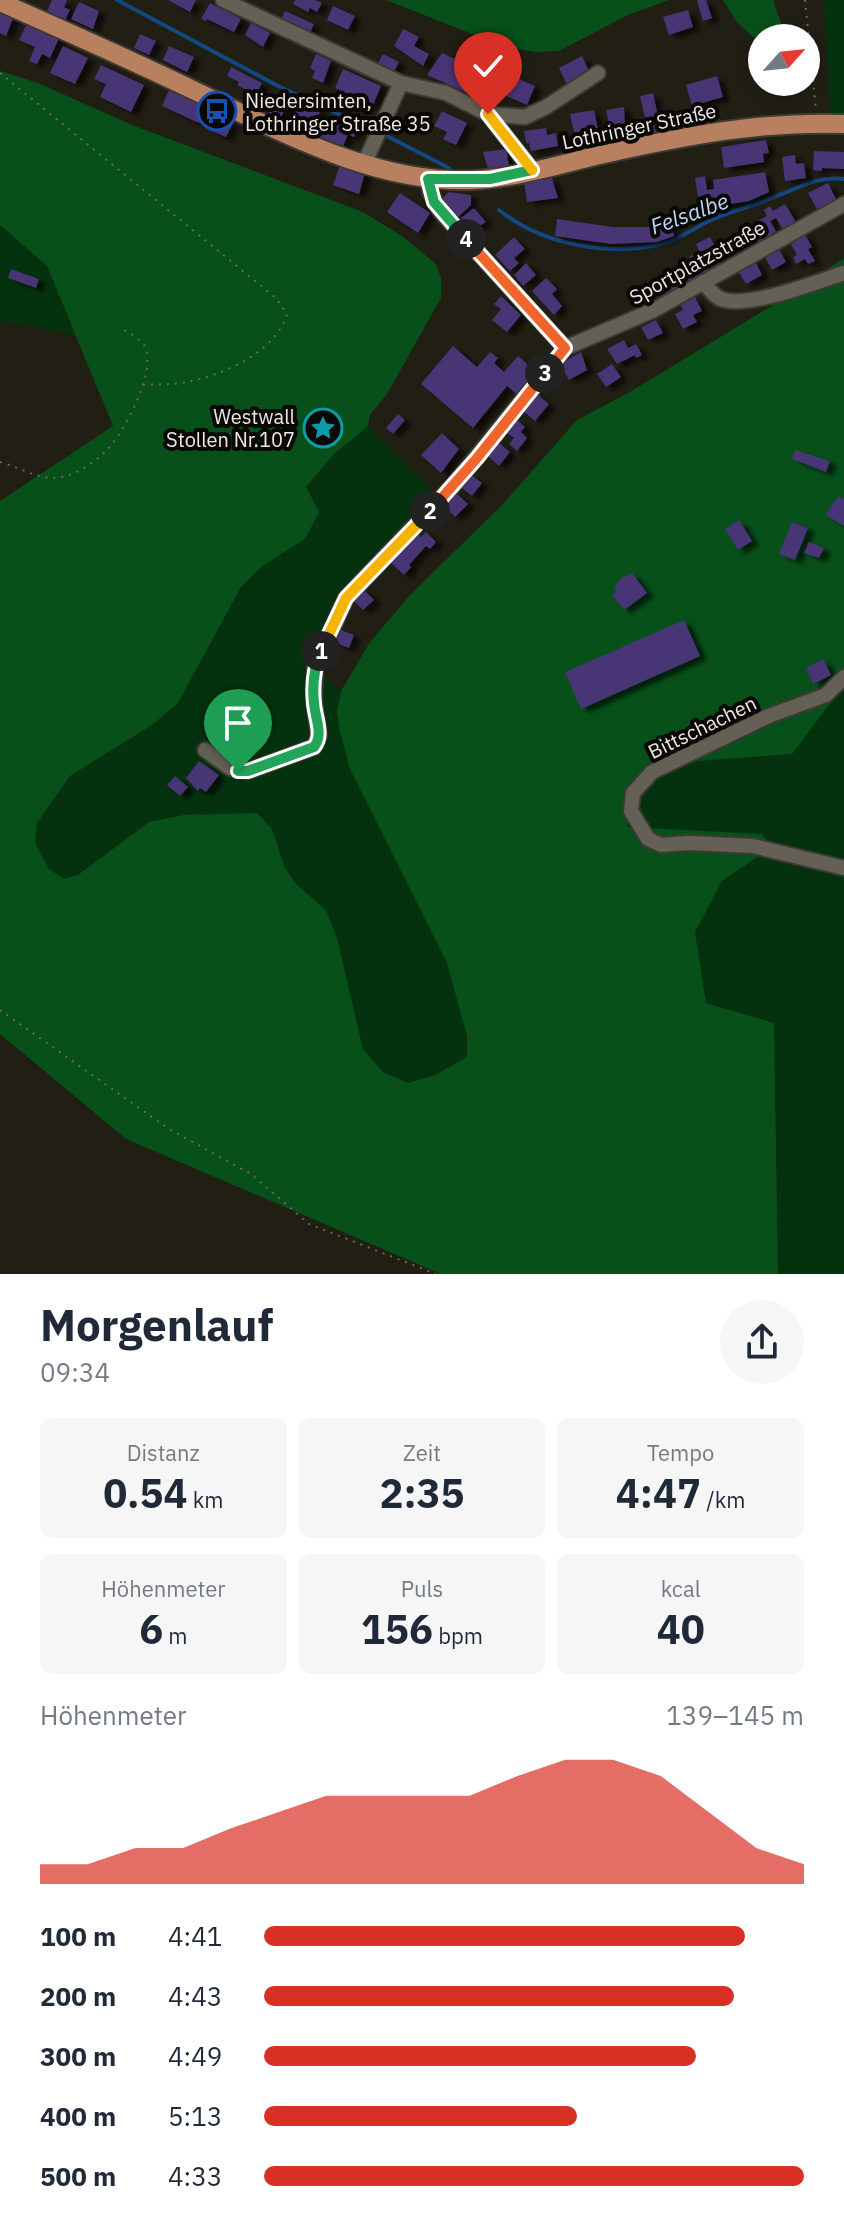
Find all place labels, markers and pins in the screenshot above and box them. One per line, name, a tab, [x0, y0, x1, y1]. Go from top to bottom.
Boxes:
pin	[454, 32, 522, 114]
place label: Niedersimten, Lothringer Straße 35	[245, 87, 431, 137]
bus stop icon: Niedersimten, Lothringer Straße 35	[196, 90, 238, 132]
pin: 4	[446, 219, 486, 259]
pin: 3	[525, 353, 565, 393]
place label: Westwall Stollen Nr.107	[166, 403, 295, 453]
place icon: Westwall Stollen Nr.107	[302, 407, 344, 449]
pin: 2	[410, 491, 450, 531]
pin: 1	[301, 631, 341, 671]
pin	[204, 689, 272, 771]

